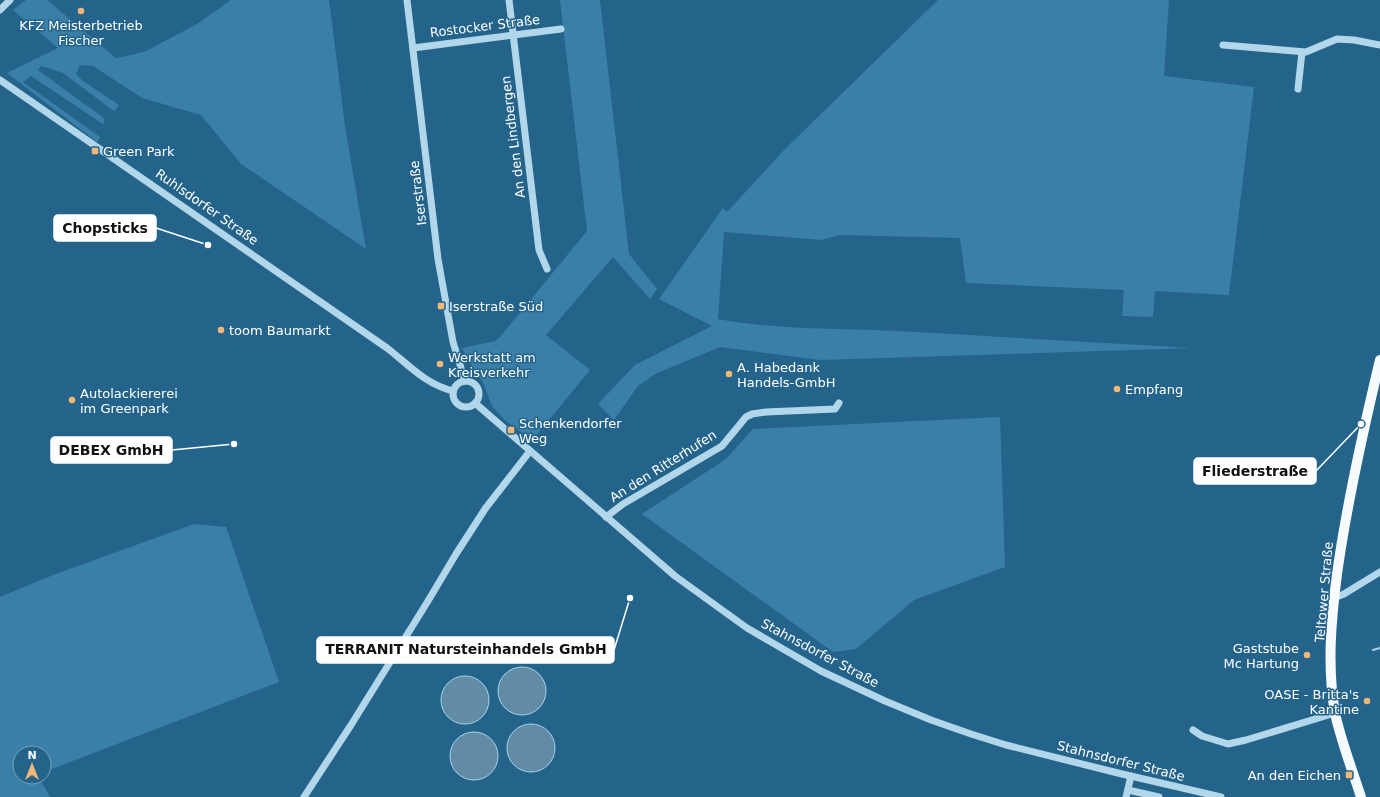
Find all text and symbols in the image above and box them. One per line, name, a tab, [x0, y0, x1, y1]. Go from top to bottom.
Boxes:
marker: KFZ Meisterbetrieb Fischer	[76, 6, 86, 16]
street label: Rostocker Straße	[429, 12, 541, 40]
place label: KFZ Meisterbetrieb Fischer	[19, 18, 143, 48]
street label: An den Lindbergen	[498, 75, 528, 199]
place label: Green Park	[103, 144, 175, 159]
marker: Green Park	[90, 146, 100, 156]
street label: Iserstraße	[407, 160, 429, 226]
street label: Ruhlsdorfer Straße	[153, 166, 261, 248]
callout: Chopsticks	[54, 215, 156, 241]
text: Chopsticks	[62, 220, 148, 236]
place label: Iserstraße Süd	[449, 299, 543, 314]
marker: Iserstraße Süd	[436, 301, 446, 311]
place label: toom Baumarkt	[229, 323, 331, 338]
marker: toom Baumarkt	[216, 325, 226, 335]
place label: Werkstatt am Kreisverkehr	[448, 350, 536, 380]
marker: Werkstatt am Kreisverkehr	[435, 359, 445, 369]
place label: A. Habedank Handels-GmbH	[737, 360, 836, 390]
marker: A. Habedank Handels-GmbH	[724, 369, 734, 379]
place label: Empfang	[1125, 382, 1183, 397]
marker: Empfang	[1112, 384, 1122, 394]
place label: Autolackiererei im Greenpark	[80, 386, 178, 416]
marker: Autolackiererei im Greenpark	[67, 395, 77, 405]
place label: Schenkendorfer Weg	[519, 416, 622, 446]
marker: Schenkendorfer Weg	[506, 425, 516, 435]
street label: An den Ritterhufen	[607, 427, 719, 505]
callout: DEBEX GmbH	[51, 437, 172, 463]
text: DEBEX GmbH	[59, 442, 163, 458]
callout: Fliederstraße	[1194, 458, 1316, 484]
text: Fliederstraße	[1202, 463, 1308, 479]
street label: Teltower Straße	[1312, 541, 1336, 644]
street label: Stahnsdorfer Straße	[759, 616, 881, 690]
callout: TERRANIT Natursteinhandels GmbH	[317, 637, 614, 663]
text: TERRANIT Natursteinhandels GmbH	[325, 641, 607, 657]
place label: Gaststube Mc Hartung	[1224, 641, 1299, 671]
marker: Gaststube Mc Hartung	[1302, 650, 1312, 660]
place label: OASE - Britta's Kantine	[1264, 687, 1359, 717]
marker: OASE - Britta's Kantine	[1362, 696, 1372, 706]
street label: Stahnsdorfer Straße	[1056, 738, 1186, 784]
north arrow	[12, 745, 52, 785]
text: N	[27, 749, 37, 762]
place label: An den Eichen	[1248, 768, 1341, 783]
marker: An den Eichen	[1344, 770, 1354, 780]

